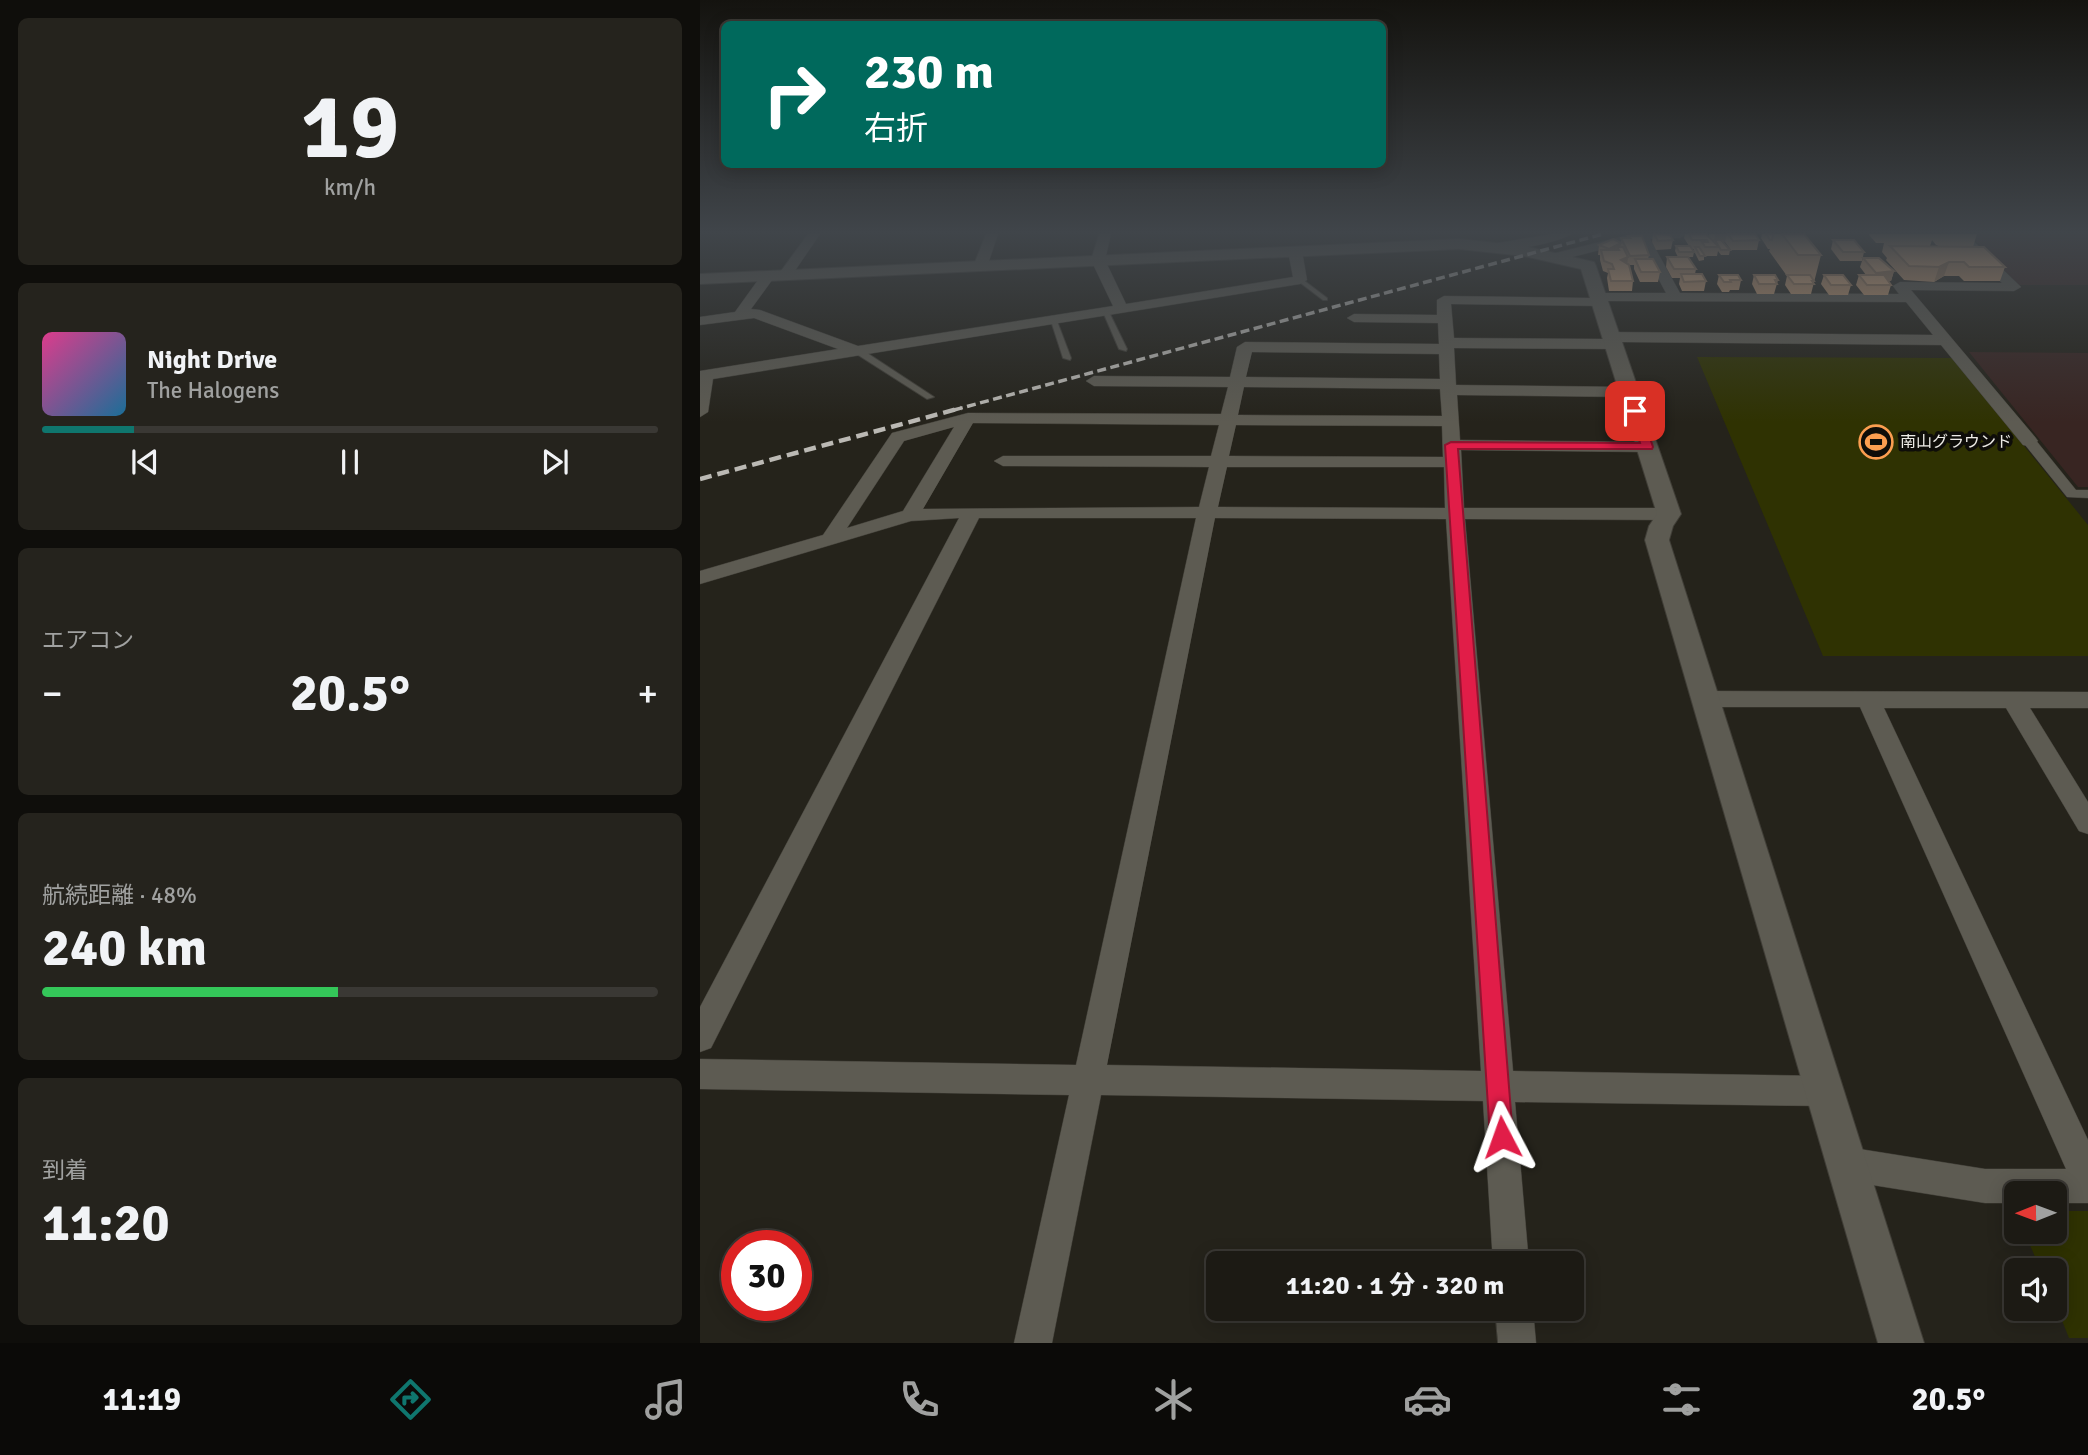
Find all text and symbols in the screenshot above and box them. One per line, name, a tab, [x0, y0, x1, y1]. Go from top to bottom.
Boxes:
text: 230 m	[864, 42, 994, 102]
icon: right	[749, 49, 840, 140]
text: 19	[301, 71, 399, 184]
text: 右折	[864, 109, 928, 148]
text: km/h	[324, 173, 376, 202]
text: Night Drive	[147, 344, 277, 376]
text: The Halogens	[147, 376, 279, 405]
pin	[1605, 381, 1665, 441]
icon: arrive	[1616, 392, 1654, 430]
sports icon: 南山グラウンド	[1857, 423, 1895, 461]
place label: 南山グラウンド	[1900, 432, 2012, 452]
icon: previous	[126, 443, 164, 481]
icon: pause	[331, 443, 369, 481]
icon: next	[536, 443, 574, 481]
text: エアコン	[42, 626, 134, 655]
text: 20.5°	[290, 661, 410, 725]
text: −	[42, 670, 63, 717]
text: +	[637, 670, 658, 717]
text: 航続距離 · 48%	[42, 881, 197, 910]
text: 240 km	[42, 916, 207, 980]
position arrow	[1465, 1100, 1539, 1174]
text: 到着	[42, 1156, 88, 1185]
north arrow	[2004, 1181, 2067, 1244]
map controls	[2004, 1181, 2067, 1321]
text: 11:20	[42, 1191, 170, 1255]
speed limit sign: 30	[721, 1230, 812, 1321]
button: sound	[2004, 1258, 2067, 1321]
text: 11:20 · 1 分 · 320 m	[1286, 1270, 1504, 1302]
icon: directions	[386, 1375, 435, 1424]
icon: music	[641, 1375, 690, 1424]
icon: phone	[895, 1375, 944, 1424]
icon: climate	[1149, 1375, 1198, 1424]
icon: car	[1403, 1375, 1452, 1424]
icon: filters	[1657, 1375, 1706, 1424]
text: 11:19	[103, 1380, 181, 1419]
text: 20.5°	[1912, 1380, 1985, 1419]

